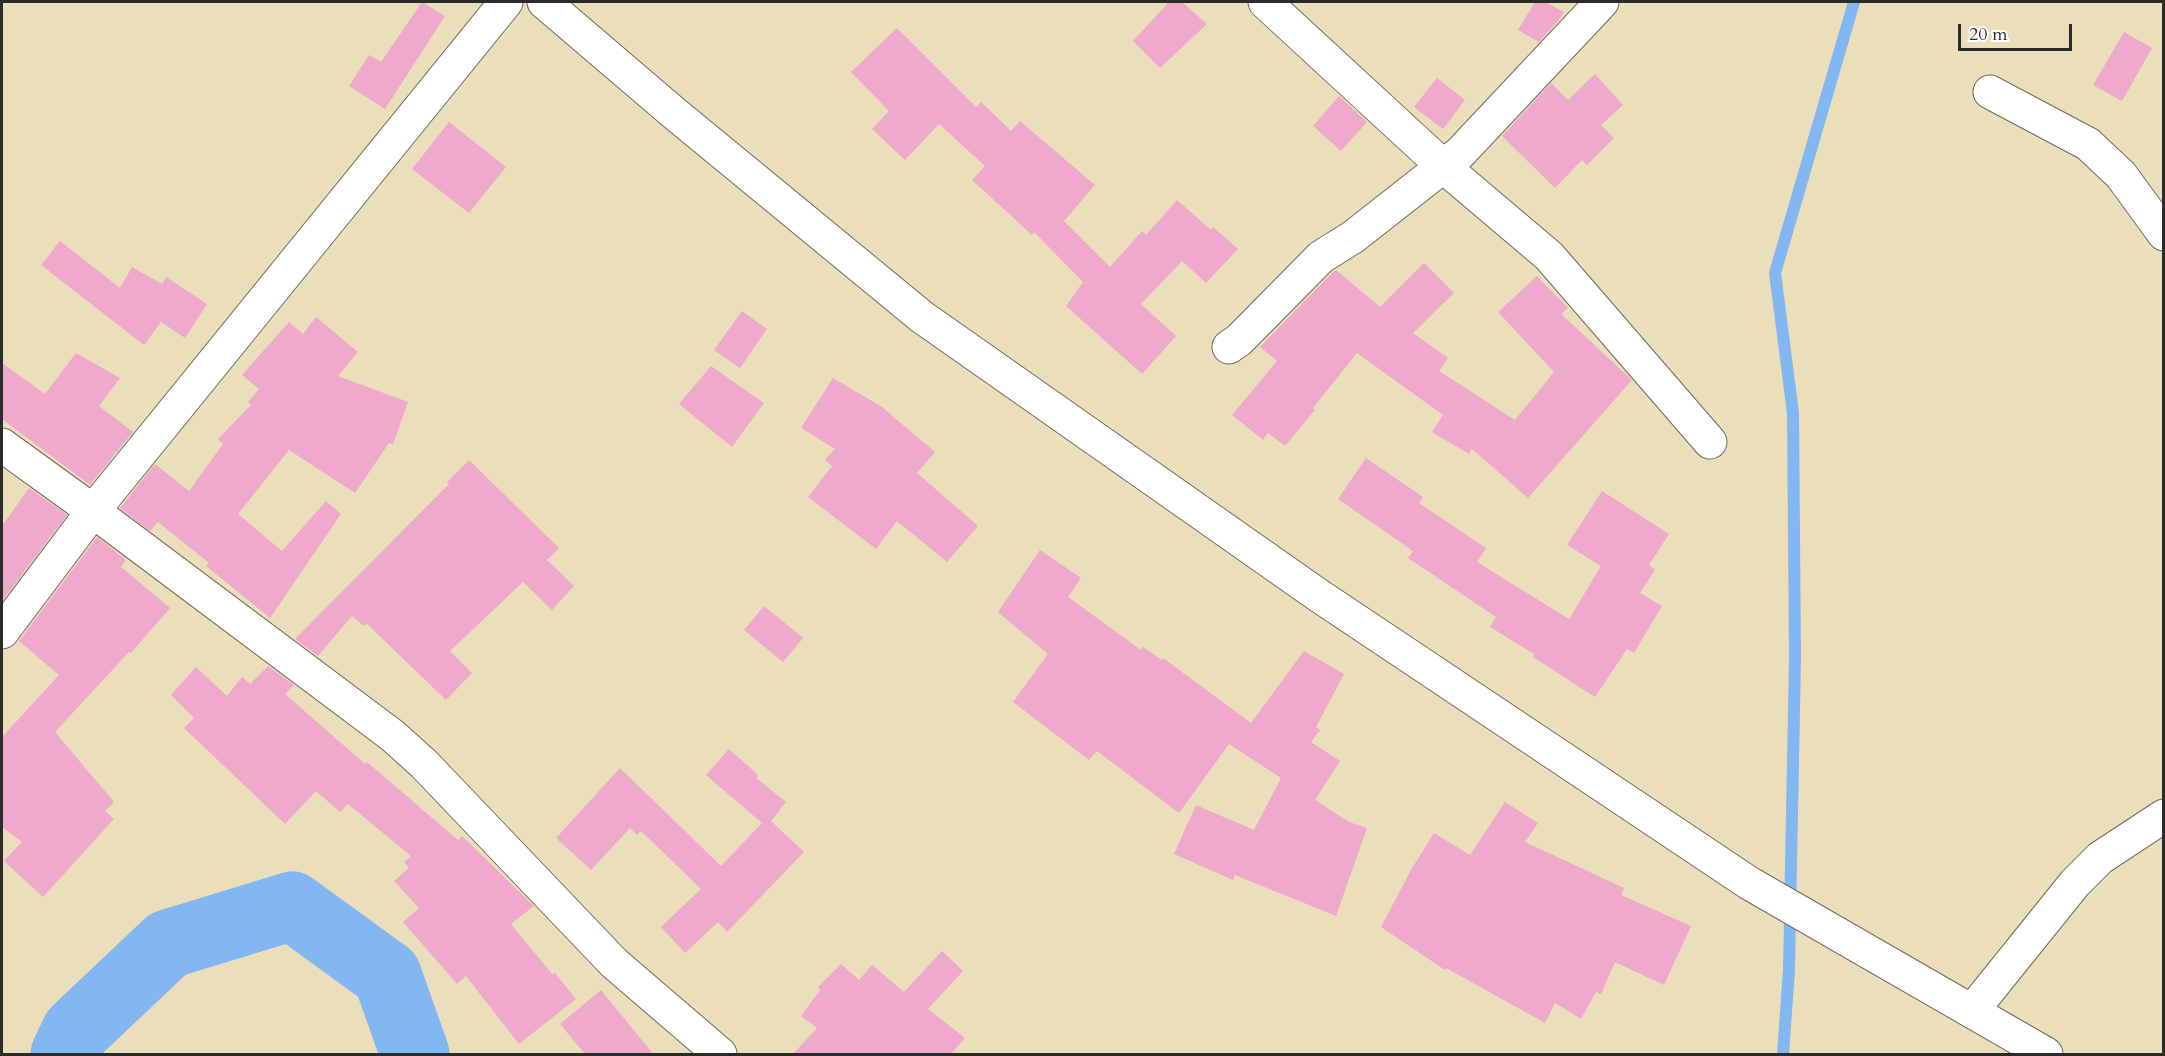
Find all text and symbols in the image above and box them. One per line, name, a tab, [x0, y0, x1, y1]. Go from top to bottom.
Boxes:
scale bar	[1961, 12, 2075, 50]
text: 20 m	[1969, 22, 2008, 47]

